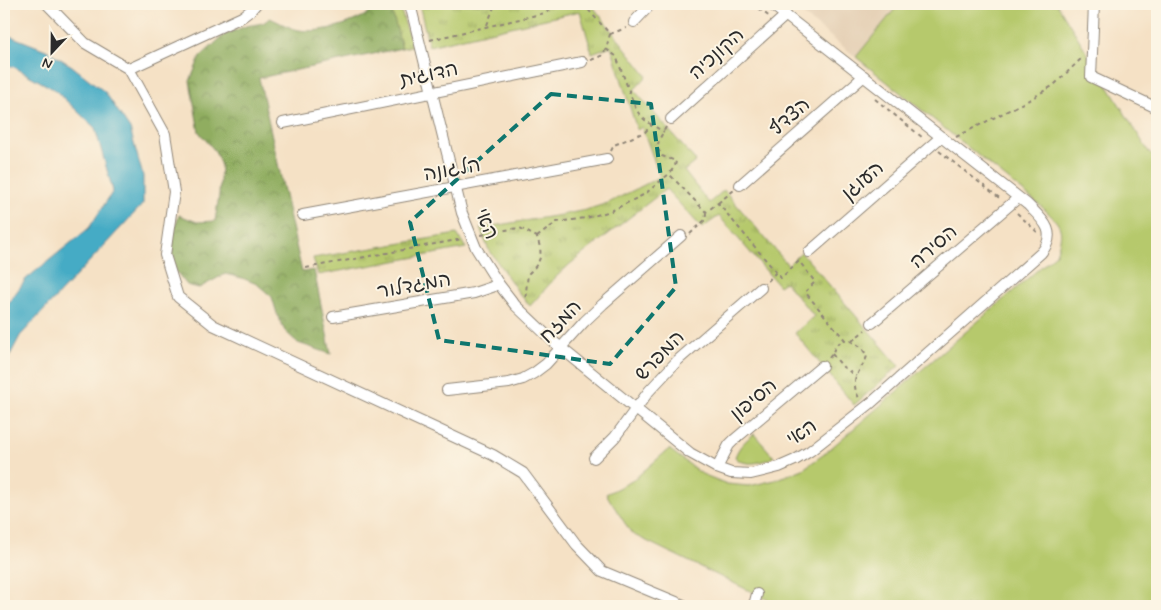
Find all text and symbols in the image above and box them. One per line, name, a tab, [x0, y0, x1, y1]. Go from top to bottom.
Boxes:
street label: הקונכיה	[683, 22, 751, 86]
north arrow	[28, 28, 78, 78]
text: N	[40, 53, 55, 73]
street label: הדוגית	[396, 56, 461, 95]
street label: הצדף	[764, 92, 816, 142]
street label: הלגונה	[421, 152, 483, 188]
street label: העוגן	[836, 155, 890, 207]
street label: האי	[467, 204, 505, 244]
street label: הסירה	[904, 219, 964, 275]
street label: המגדלור	[375, 266, 453, 306]
street label: המזח	[534, 294, 588, 350]
street label: המפרש	[629, 325, 691, 387]
street label: הסיפון	[725, 372, 783, 428]
street label: האי	[781, 413, 823, 453]

